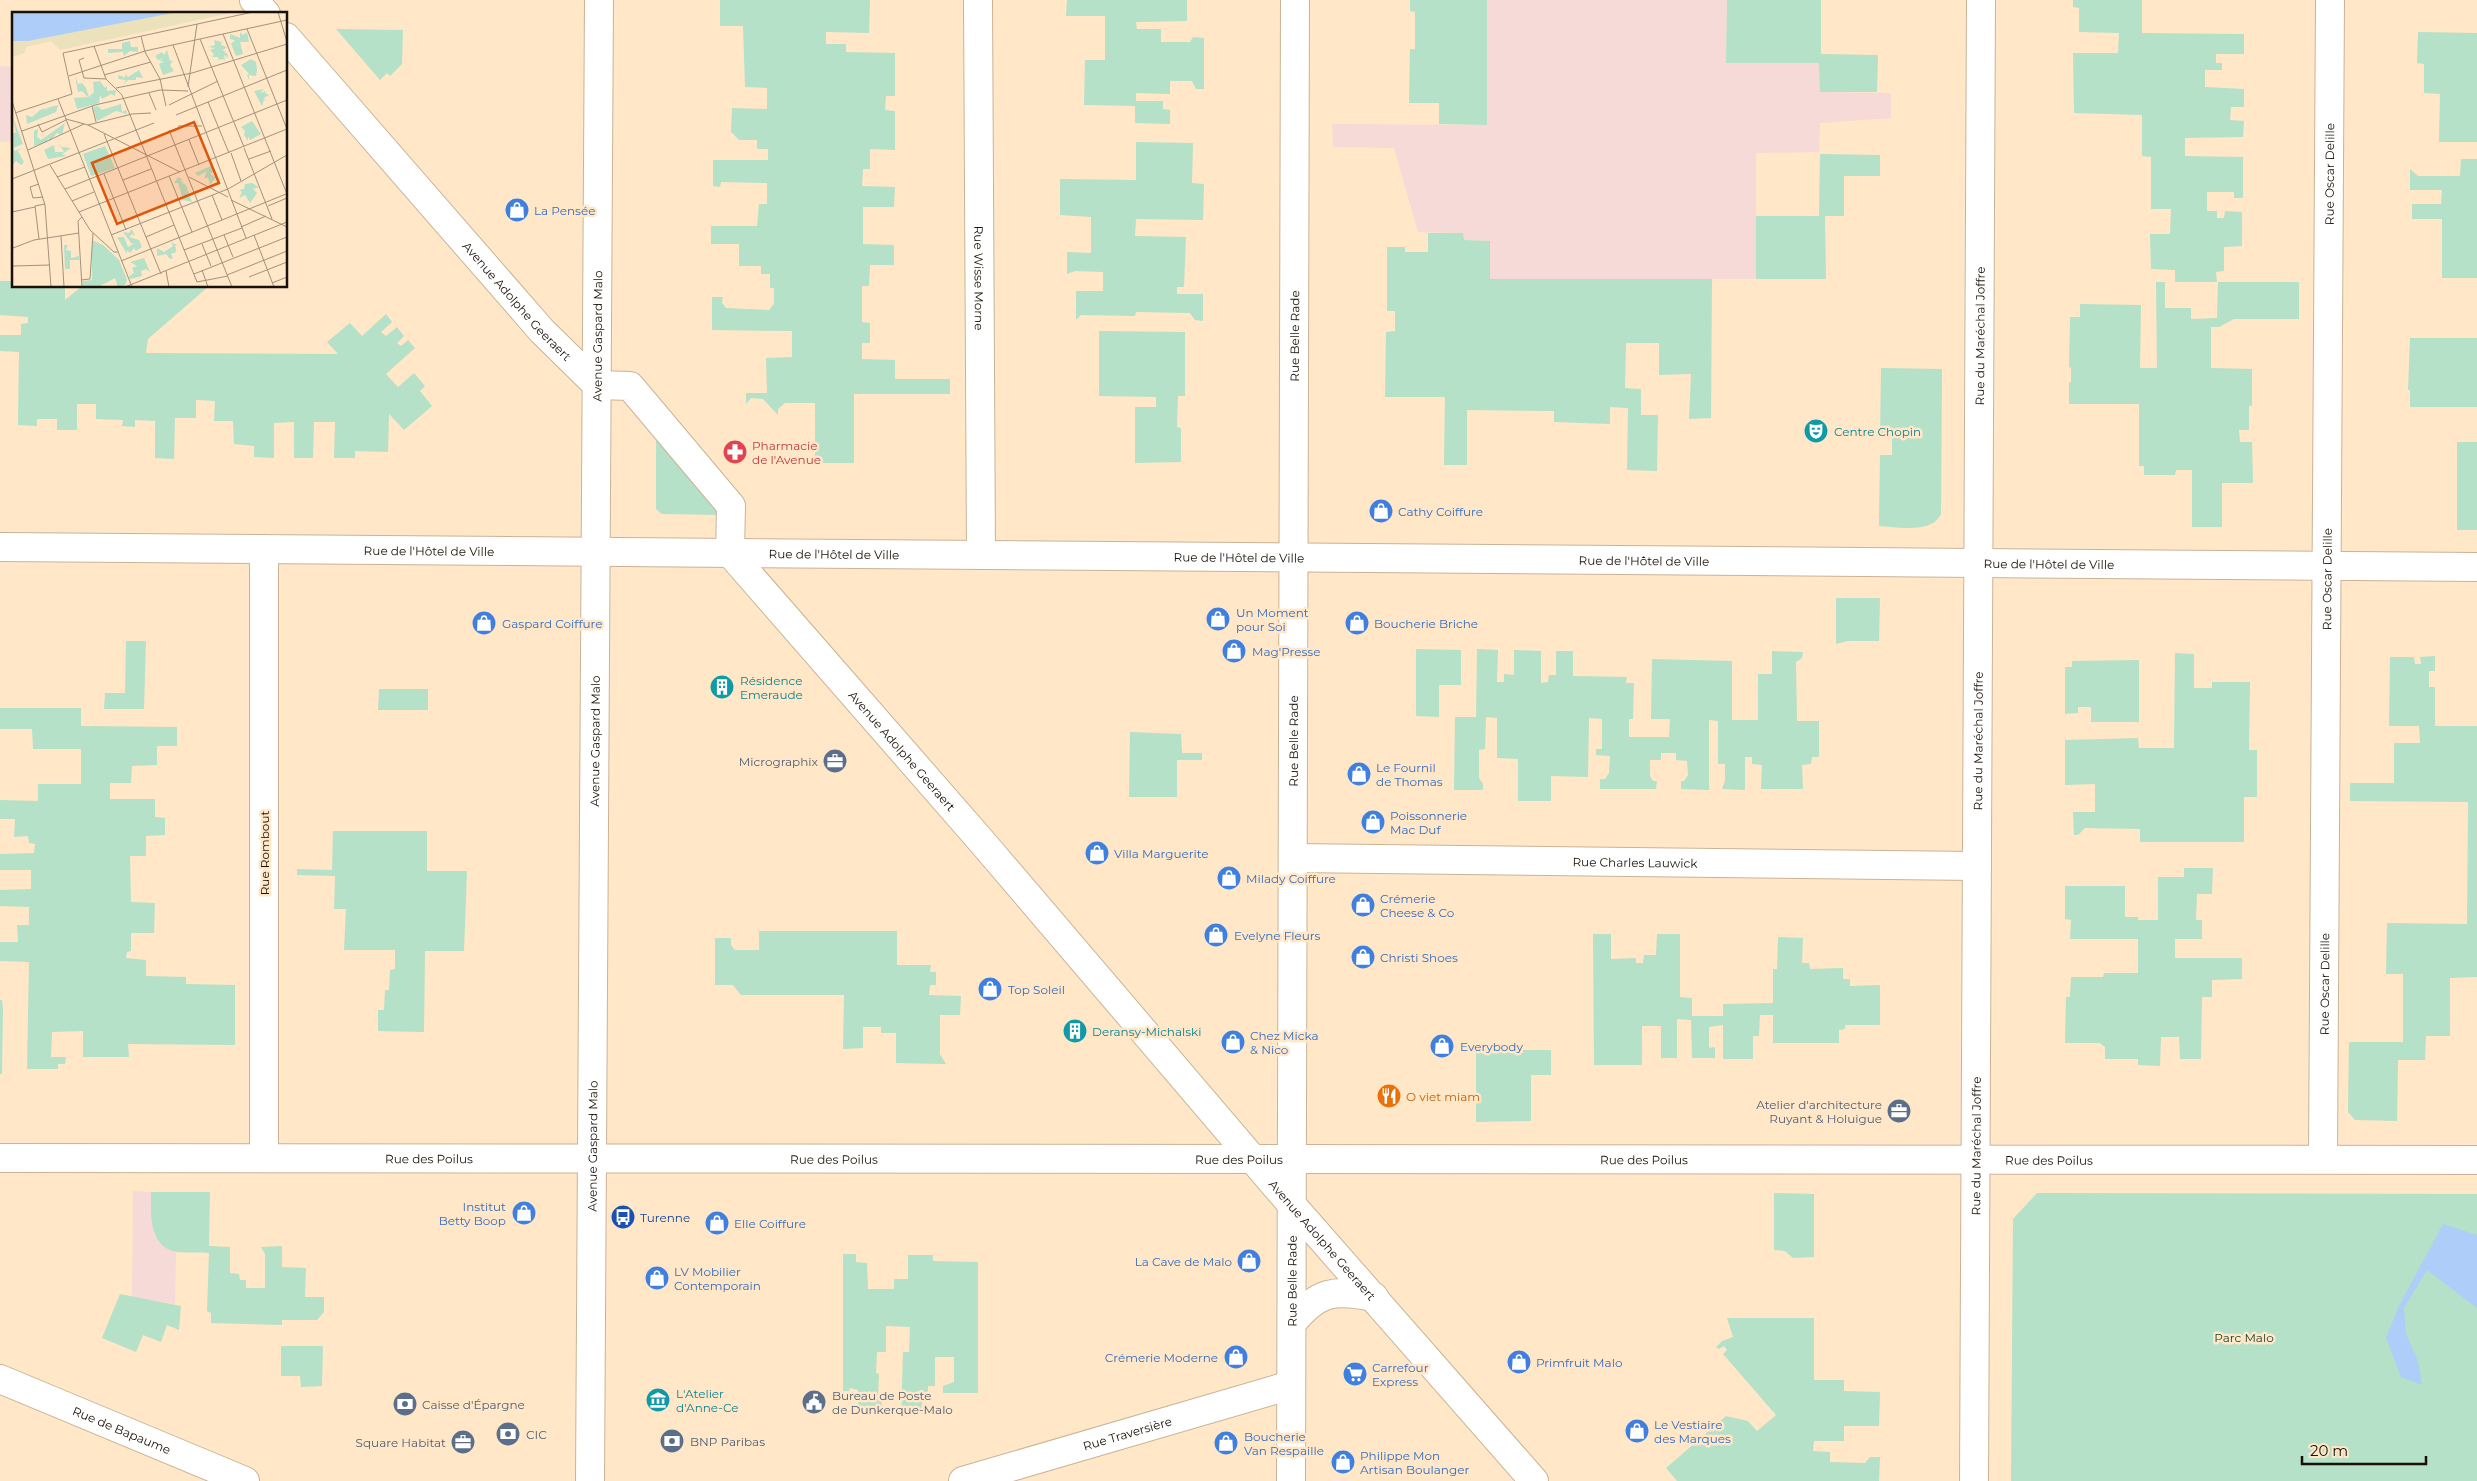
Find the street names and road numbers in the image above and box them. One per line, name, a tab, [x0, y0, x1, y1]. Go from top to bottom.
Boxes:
street label: Rue Oscar Delille	[2321, 123, 2337, 225]
street label: Rue Wisse Morne	[972, 226, 987, 330]
street label: Avenue Adolphe Geeraert	[460, 238, 575, 364]
street label: Rue du Maréchal Joffre	[1972, 266, 1987, 406]
street label: Avenue Gaspard Malo	[589, 270, 605, 402]
street label: Rue Belle Rade	[1286, 290, 1302, 382]
street label: Rue Oscar Delille	[2319, 528, 2334, 630]
street label: Rue de l'Hôtel de Ville	[364, 542, 494, 558]
street label: Rue de l'Hôtel de Ville	[769, 546, 899, 562]
street label: Rue de l'Hôtel de Ville	[1174, 549, 1304, 565]
street label: Rue de l'Hôtel de Ville	[1579, 552, 1709, 568]
street label: Rue de l'Hôtel de Ville	[1984, 556, 2114, 572]
street label: Rue du Maréchal Joffre	[1970, 671, 1985, 811]
street label: Avenue Gaspard Malo	[587, 675, 602, 807]
street label: Avenue Adolphe Geeraert	[846, 687, 959, 814]
street label: Rue Belle Rade	[1285, 695, 1301, 787]
street label: Rue Rombout	[257, 811, 272, 895]
street label: Rue Charles Lauwick	[1572, 854, 1698, 870]
street label: Rue Oscar Delille	[2316, 933, 2332, 1035]
street label: Rue du Maréchal Joffre	[1968, 1076, 1983, 1216]
street label: Avenue Gaspard Malo	[584, 1080, 600, 1212]
street label: Rue des Poilus	[385, 1151, 473, 1166]
street label: Rue des Poilus	[790, 1151, 878, 1166]
street label: Rue des Poilus	[1195, 1151, 1283, 1167]
street label: Rue des Poilus	[1600, 1152, 1688, 1167]
street label: Rue des Poilus	[2005, 1152, 2093, 1167]
street label: Avenue Adolphe Geeraert	[1266, 1177, 1379, 1303]
street label: Rue Belle Rade	[1284, 1235, 1299, 1327]
street label: Rue de Bapaume	[70, 1403, 173, 1457]
street label: Rue Traversière	[1081, 1413, 1173, 1453]

